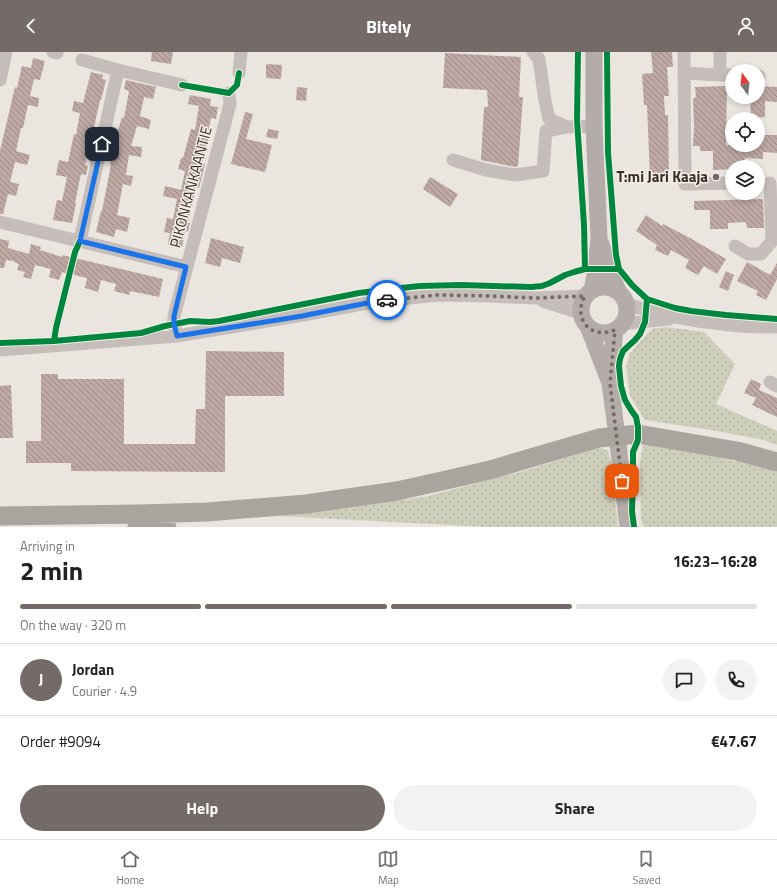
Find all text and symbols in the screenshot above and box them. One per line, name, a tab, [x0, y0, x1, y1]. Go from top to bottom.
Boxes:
text: Bitely	[366, 13, 411, 40]
icon: back	[20, 15, 42, 37]
icon: person	[735, 15, 757, 37]
north arrow	[725, 64, 765, 104]
map controls	[725, 64, 765, 200]
button: locate	[725, 112, 765, 152]
street label: PIKONKANKAANTIE	[163, 124, 218, 250]
pin	[85, 127, 119, 161]
icon: home	[91, 133, 113, 155]
button: layers	[725, 160, 765, 200]
place label: T:mi Jari Kaaja	[617, 165, 708, 188]
marker: T:mi Jari Kaaja	[711, 172, 721, 182]
courier	[367, 280, 407, 320]
icon: car	[376, 289, 398, 311]
pin	[605, 464, 639, 498]
icon: bag	[611, 470, 633, 492]
text: Arriving in	[20, 536, 75, 556]
text: 16:23–16:28	[673, 550, 757, 573]
text: 2 min	[20, 551, 83, 590]
text: On the way · 320 m	[20, 615, 126, 635]
text: Jordan	[72, 658, 114, 681]
button: chat	[663, 659, 705, 701]
button: phone	[715, 659, 757, 701]
text: J	[39, 668, 43, 691]
text: Courier · 4.9	[72, 681, 137, 701]
text: Order #9094	[20, 730, 101, 753]
text: €47.67	[711, 730, 757, 753]
button: Help	[20, 785, 385, 831]
button: Share	[393, 785, 757, 831]
tab: Home	[117, 848, 144, 888]
tab: Map	[377, 848, 399, 888]
tab: Saved	[632, 848, 660, 888]

